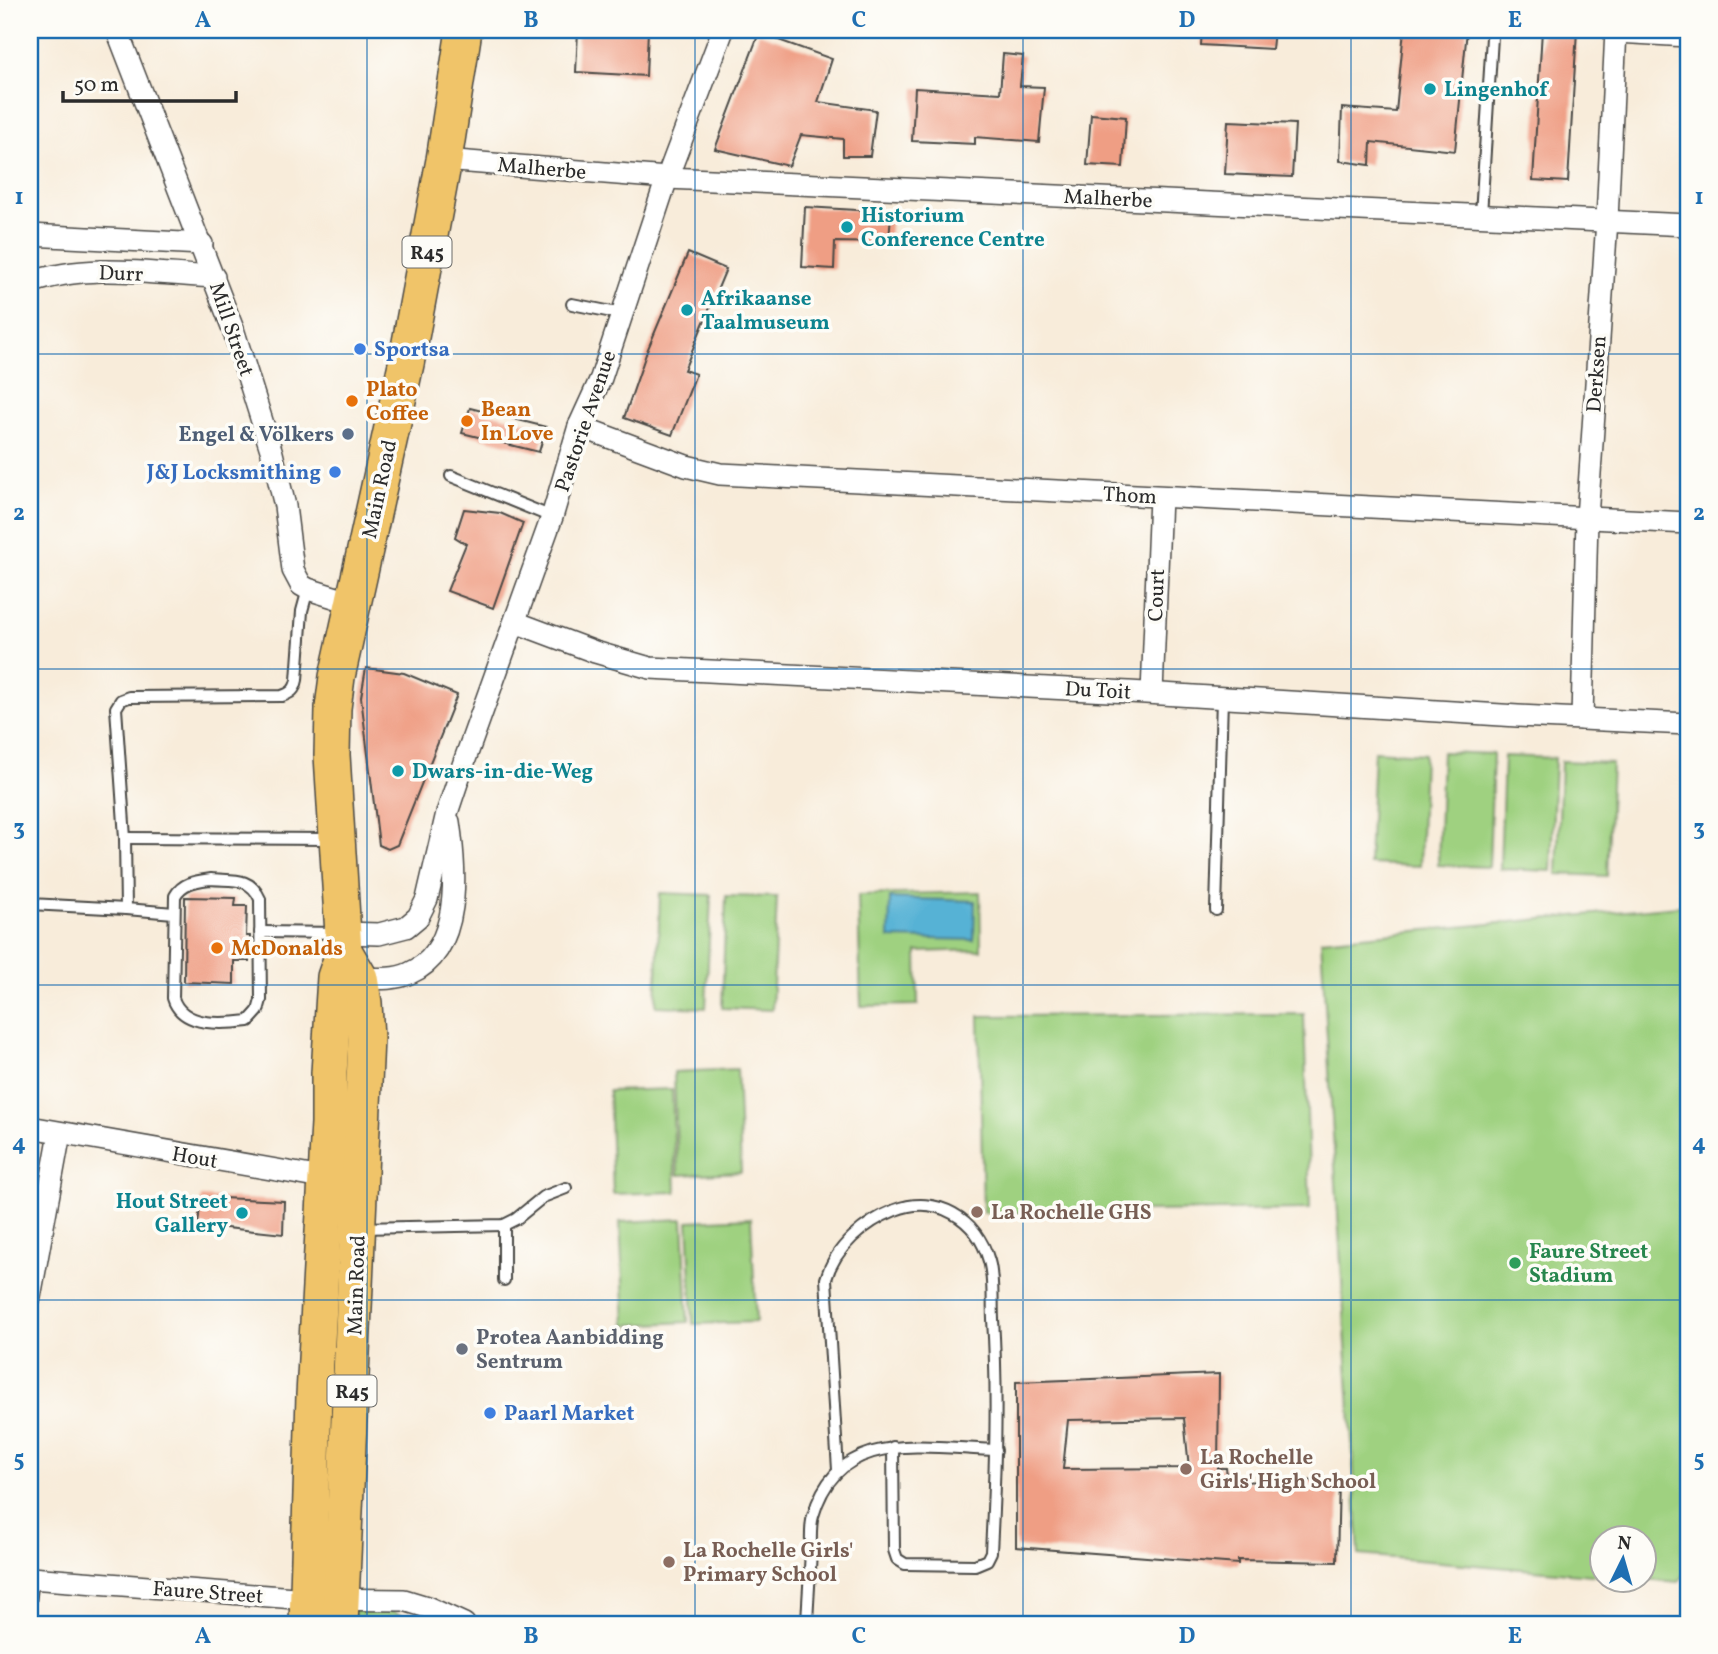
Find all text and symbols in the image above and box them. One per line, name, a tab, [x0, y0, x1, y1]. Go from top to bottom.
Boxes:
text: A	[195, 5, 211, 37]
text: B	[523, 5, 539, 37]
text: C	[852, 5, 866, 37]
text: D	[1179, 5, 1196, 37]
text: E	[1508, 5, 1522, 37]
scale bar	[63, 60, 236, 104]
text: 50 m	[74, 71, 119, 100]
place label: Lingenhof	[1444, 76, 1549, 105]
marker: Lingenhof	[1422, 81, 1438, 97]
street label: Malherbe	[496, 151, 588, 188]
text: 1	[14, 182, 24, 214]
text: 1	[1694, 182, 1704, 214]
street label: Malherbe	[1063, 183, 1153, 216]
place label: Historium Conference Centre	[861, 202, 1045, 255]
marker: Historium Conference Centre	[839, 219, 855, 235]
road number: R45	[402, 236, 452, 268]
street label: Durr	[98, 259, 144, 290]
street label: Mill Street	[201, 279, 260, 380]
place label: Afrikaanse Taalmuseum	[701, 285, 830, 338]
marker: Afrikaanse Taalmuseum	[679, 302, 695, 318]
street label: Derksen	[1580, 335, 1615, 414]
place label: Sportsa	[374, 336, 450, 365]
marker: Sportsa	[352, 341, 368, 357]
street label: Pastorie Avenue	[549, 347, 624, 496]
place label: Plato Coffee	[366, 376, 429, 429]
marker: Plato Coffee	[344, 393, 360, 409]
place label: Bean In Love	[481, 396, 554, 449]
marker: Bean In Love	[459, 413, 475, 429]
place label: Engel & Völkers	[178, 421, 334, 450]
marker: Engel & Völkers	[340, 426, 356, 442]
street label: Main Road	[356, 437, 405, 541]
place label: J&J Locksmithing	[146, 459, 321, 488]
marker: J&J Locksmithing	[327, 464, 343, 480]
street label: Thom	[1102, 481, 1158, 512]
text: 2	[13, 498, 25, 530]
text: 2	[1693, 498, 1705, 530]
street label: Court	[1142, 568, 1173, 622]
street label: Du Toit	[1064, 675, 1132, 708]
place label: Dwars-in-die-Weg	[412, 758, 593, 787]
marker: Dwars-in-die-Weg	[390, 763, 406, 779]
text: 3	[13, 813, 25, 845]
text: 3	[1693, 813, 1705, 845]
place label: McDonalds	[231, 935, 343, 964]
marker: McDonalds	[209, 940, 225, 956]
text: 4	[12, 1128, 26, 1160]
text: 4	[1692, 1128, 1706, 1160]
street label: Hout	[169, 1140, 220, 1177]
place label: Hout Street Gallery	[116, 1188, 228, 1241]
place label: La Rochelle GHS	[991, 1199, 1152, 1228]
marker: La Rochelle GHS	[969, 1204, 985, 1220]
marker: Hout Street Gallery	[234, 1205, 250, 1221]
street label: Main Road	[341, 1234, 374, 1336]
place label: Faure Street Stadium	[1529, 1238, 1648, 1291]
marker: Faure Street Stadium	[1507, 1255, 1523, 1271]
place label: Protea Aanbidding Sentrum	[476, 1324, 664, 1377]
marker: Protea Aanbidding Sentrum	[454, 1341, 470, 1357]
road number: R45	[328, 1376, 376, 1406]
place label: Paarl Market	[504, 1400, 635, 1429]
marker: Paarl Market	[482, 1405, 498, 1421]
text: 5	[13, 1444, 25, 1476]
place label: La Rochelle Girls' High School	[1200, 1444, 1376, 1497]
text: 5	[1693, 1444, 1705, 1476]
marker: La Rochelle Girls' High School	[1178, 1461, 1194, 1477]
north arrow	[1588, 1524, 1658, 1594]
text: N	[1616, 1531, 1633, 1558]
place label: La Rochelle Girls' Primary School	[683, 1537, 854, 1590]
marker: La Rochelle Girls' Primary School	[661, 1554, 677, 1570]
street label: Faure Street	[152, 1575, 264, 1612]
text: A	[195, 1621, 211, 1653]
text: B	[523, 1621, 539, 1653]
text: C	[852, 1621, 866, 1653]
text: D	[1179, 1621, 1196, 1653]
text: E	[1508, 1621, 1522, 1653]

